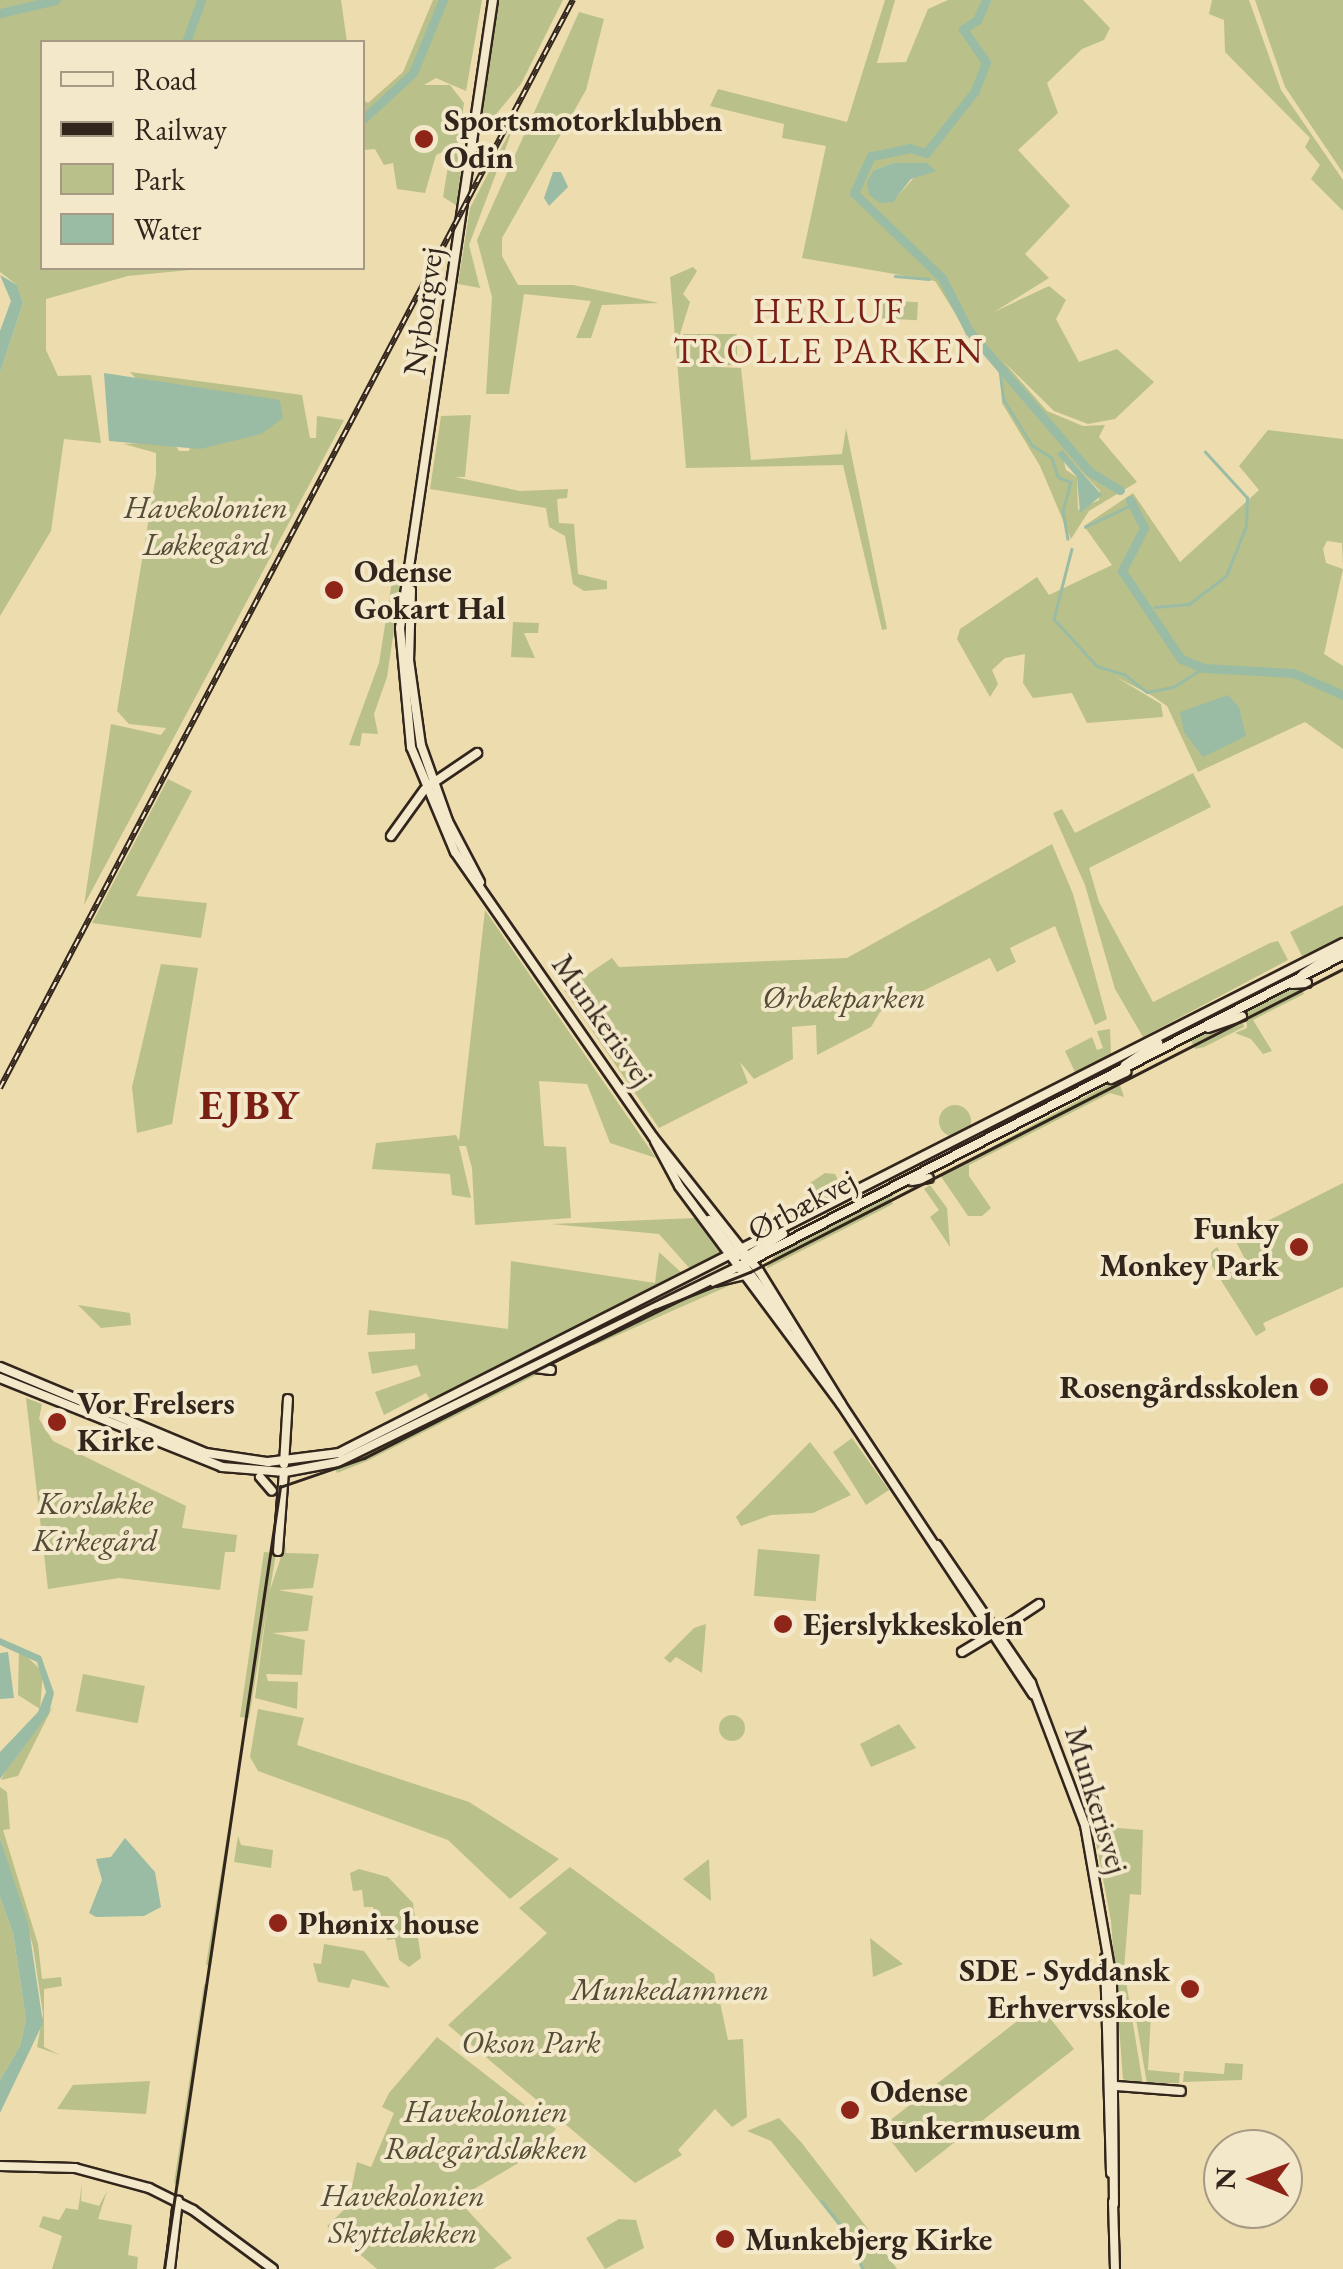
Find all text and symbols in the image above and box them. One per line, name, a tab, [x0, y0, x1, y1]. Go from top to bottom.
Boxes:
legend	[40, 40, 365, 270]
text: Road	[134, 60, 197, 99]
place label: Sportsmotorklubben Odin	[444, 102, 723, 177]
text: Railway	[134, 110, 227, 149]
marker: Sportsmotorklubben Odin	[413, 128, 435, 150]
text: Park	[134, 160, 185, 199]
text: Water	[134, 210, 202, 249]
street label: Nyborgvej	[395, 244, 451, 378]
district label: HERLUF TROLLE PARKEN	[673, 290, 985, 372]
park label: Havekolonien Løkkegård	[124, 489, 288, 564]
place label: Odense Gokart Hal	[354, 553, 506, 628]
marker: Odense Gokart Hal	[323, 579, 345, 601]
street label: Munkerisvej	[544, 947, 662, 1093]
park label: Ørbækparken	[762, 978, 926, 1016]
district label: EJBY	[199, 1080, 301, 1130]
street label: Ørbækvej	[741, 1161, 863, 1249]
place label: Funky Monkey Park	[1100, 1210, 1279, 1285]
marker: Funky Monkey Park	[1288, 1236, 1310, 1258]
place label: Rosengårdsskolen	[1060, 1368, 1299, 1406]
marker: Rosengårdsskolen	[1308, 1376, 1330, 1398]
place label: Vor Frelsers Kirke	[77, 1385, 235, 1460]
marker: Vor Frelsers Kirke	[46, 1411, 68, 1433]
park label: Korsløkke Kirkegård	[32, 1485, 158, 1560]
place label: Ejerslykkeskolen	[803, 1605, 1023, 1643]
marker: Ejerslykkeskolen	[772, 1613, 794, 1635]
street label: Munkerisvej	[1056, 1722, 1138, 1878]
place label: Phønix house	[298, 1904, 479, 1942]
marker: Phønix house	[267, 1912, 289, 1934]
place label: SDE - Syddansk Erhvervsskole	[959, 1952, 1170, 2027]
park label: Munkedammen	[571, 1970, 769, 2008]
marker: SDE - Syddansk Erhvervsskole	[1179, 1978, 1201, 2000]
park label: Okson Park	[461, 2023, 601, 2061]
place label: Odense Bunkermuseum	[870, 2073, 1081, 2148]
park label: Havekolonien Rødegårdsløkken	[384, 2093, 588, 2168]
marker: Odense Bunkermuseum	[839, 2099, 861, 2121]
north arrow	[1203, 2129, 1303, 2229]
text: N	[1207, 2167, 1243, 2190]
park label: Havekolonien Skytteløkken	[321, 2177, 485, 2252]
place label: Munkebjerg Kirke	[745, 2220, 992, 2258]
marker: Munkebjerg Kirke	[714, 2228, 736, 2250]

